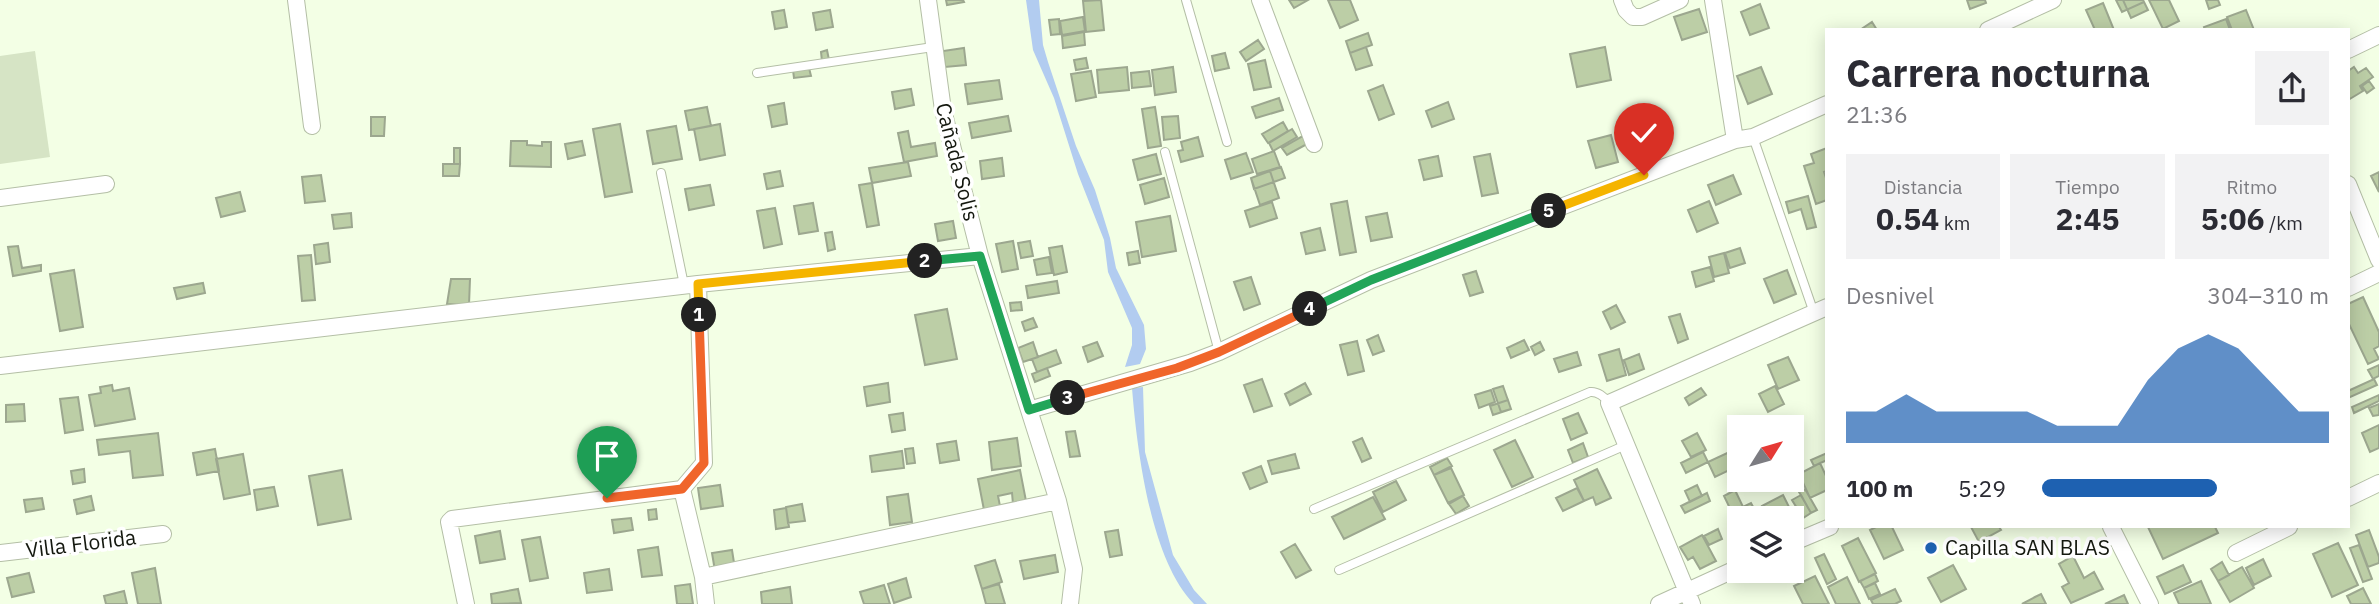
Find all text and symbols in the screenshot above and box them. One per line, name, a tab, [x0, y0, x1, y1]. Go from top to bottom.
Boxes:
text: Carrera nocturna	[1846, 48, 2150, 97]
button: share	[2255, 51, 2329, 125]
text: 21:36	[1846, 99, 1908, 129]
street label: Cañada Solis	[930, 100, 986, 224]
pin	[1614, 103, 1674, 175]
icon: check	[1625, 114, 1663, 152]
text: Distancia	[1884, 175, 1963, 199]
text: Tiempo	[2055, 175, 2120, 199]
text: Ritmo	[2226, 175, 2277, 199]
pin: 5	[1532, 194, 1566, 228]
text: 5	[1543, 198, 1554, 222]
text: 0.54	[1876, 199, 1939, 238]
text: 2:45	[2056, 199, 2119, 238]
text: 5:06	[2201, 199, 2265, 238]
text: km	[1939, 211, 1970, 235]
text: /km	[2265, 211, 2303, 235]
pin: 2	[908, 244, 942, 278]
text: 2	[919, 248, 930, 272]
text: Desnivel	[1846, 280, 1934, 310]
text: 304–310 m	[2207, 280, 2329, 310]
pin: 4	[1292, 292, 1328, 326]
text: 4	[1304, 296, 1315, 320]
pin: 1	[682, 298, 716, 332]
text: 1	[693, 302, 704, 326]
pin: 3	[1050, 380, 1086, 416]
text: 3	[1062, 385, 1073, 409]
north arrow	[1727, 415, 1804, 492]
map controls	[1727, 415, 1804, 583]
pin	[577, 426, 637, 498]
icon: arrive	[588, 437, 626, 475]
text: 100 m	[1846, 473, 1913, 503]
text: 5:29	[1958, 473, 2006, 503]
button: layers	[1727, 506, 1804, 583]
street label: Villa Florida	[24, 522, 138, 564]
place label: Capilla SAN BLAS	[1945, 533, 2110, 561]
marker: Capilla SAN BLAS	[1923, 540, 1939, 556]

